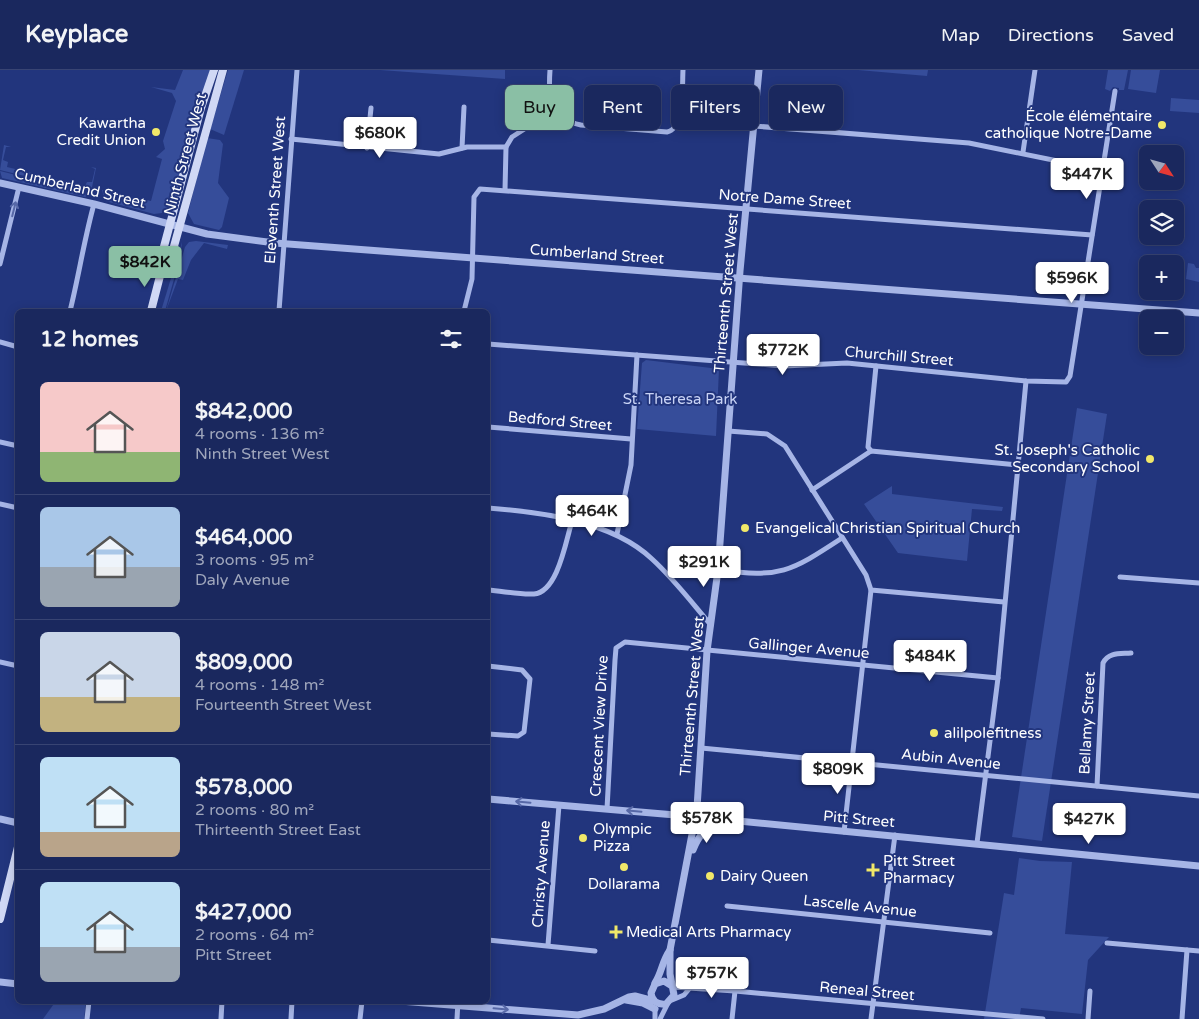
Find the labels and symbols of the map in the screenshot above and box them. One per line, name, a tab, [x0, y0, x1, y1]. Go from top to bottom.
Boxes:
street label: Ninth Street West	[160, 91, 210, 217]
place label: École élémentaire catholique Notre-Dame	[985, 107, 1152, 142]
place label: Kawartha Credit Union	[57, 114, 146, 149]
street label: Eleventh Street West	[261, 115, 289, 265]
pin: $680K	[345, 116, 415, 159]
marker: École élémentaire catholique Notre-Dame	[1156, 119, 1168, 131]
marker: Kawartha Credit Union	[150, 126, 162, 138]
north arrow	[1139, 145, 1184, 190]
pin: $447K	[1052, 158, 1122, 200]
street label: Cumberland Street	[12, 164, 148, 212]
street label: Notre Dame Street	[718, 185, 852, 213]
one-way arrow	[10, 201, 19, 217]
street label: Thirteenth Street West	[710, 212, 742, 374]
street label: Cumberland Street	[529, 240, 665, 268]
pin: $842K	[110, 246, 180, 288]
pin: $596K	[1037, 262, 1107, 304]
pin: $772K	[748, 334, 818, 376]
street label: Churchill Street	[844, 342, 954, 370]
park label: St. Theresa Park	[623, 390, 737, 408]
street label: Bedford Street	[507, 407, 613, 435]
place label: St. Joseph's Catholic Secondary School	[995, 441, 1140, 476]
marker: St. Joseph's Catholic Secondary School	[1144, 453, 1156, 465]
pin: $464K	[557, 494, 627, 537]
place label: Evangelical Christian Spiritual Church	[755, 519, 1020, 537]
marker: Evangelical Christian Spiritual Church	[739, 522, 751, 534]
pin: $291K	[669, 546, 739, 588]
street label: Thirteenth Street West	[676, 615, 708, 777]
street label: Gallinger Avenue	[748, 634, 870, 662]
pin: $484K	[895, 640, 965, 682]
street label: Crescent View Drive	[586, 655, 612, 797]
street label: Bellamy Street	[1075, 671, 1099, 775]
place label: alilpolefitness	[944, 724, 1042, 742]
marker: alilpolefitness	[928, 727, 940, 739]
street label: Aubin Avenue	[900, 745, 1002, 773]
pin: $809K	[803, 752, 873, 795]
one-way arrow	[515, 798, 531, 807]
pin: $578K	[672, 802, 742, 844]
pin: $427K	[1054, 802, 1124, 845]
one-way arrow	[626, 806, 642, 816]
street label: Pitt Street	[822, 807, 896, 831]
street label: Christy Avenue	[528, 820, 554, 928]
place label: Olympic Pizza	[593, 820, 652, 855]
marker: Olympic Pizza	[577, 832, 589, 844]
place label: Pitt Street Pharmacy	[883, 852, 955, 887]
marker: Dollarama	[618, 861, 630, 873]
marker: Pitt Street Pharmacy	[867, 864, 879, 876]
place label: Dairy Queen	[720, 867, 808, 885]
marker: Dairy Queen	[704, 870, 716, 882]
place label: Dollarama	[588, 875, 660, 893]
street label: Lascelle Avenue	[802, 891, 918, 921]
place label: Medical Arts Pharmacy	[626, 923, 791, 941]
marker: Medical Arts Pharmacy	[610, 926, 622, 938]
pin: $757K	[677, 956, 747, 999]
street label: Reneal Street	[819, 978, 916, 1004]
one-way arrow	[493, 1005, 509, 1014]

